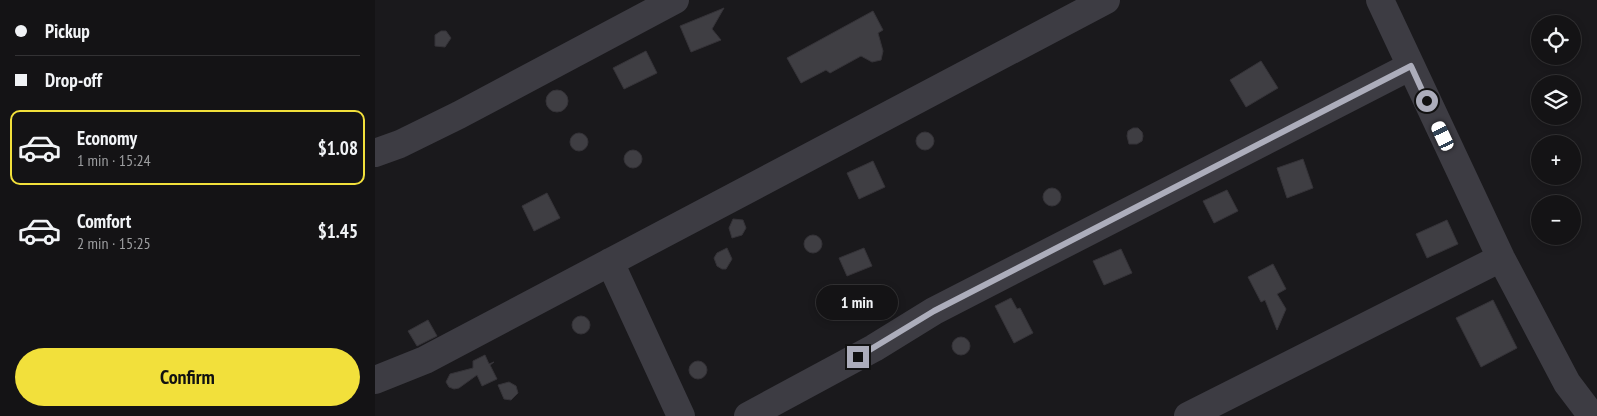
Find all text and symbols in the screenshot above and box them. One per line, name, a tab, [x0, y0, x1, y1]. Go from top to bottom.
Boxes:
map controls	[1531, 15, 1581, 245]
button: locate	[1531, 15, 1581, 65]
text: Pickup	[45, 19, 90, 43]
text: Drop-off	[45, 68, 102, 92]
button: layers	[1531, 75, 1581, 125]
route start	[1416, 90, 1438, 112]
car	[1429, 119, 1456, 153]
icon: car	[17, 125, 62, 170]
text: Economy	[77, 126, 137, 150]
button: +	[1531, 135, 1581, 185]
text: $1.08	[318, 136, 358, 160]
text: 1 min · 15:24	[77, 150, 151, 170]
button: −	[1531, 195, 1581, 245]
icon: car	[17, 208, 62, 253]
text: Comfort	[77, 209, 131, 233]
text: $1.45	[318, 219, 358, 243]
text: 2 min · 15:25	[77, 233, 151, 253]
callout: 1 min	[817, 284, 899, 320]
text: 1 min	[841, 292, 873, 312]
route end	[847, 346, 869, 368]
button: Confirm	[15, 348, 360, 406]

